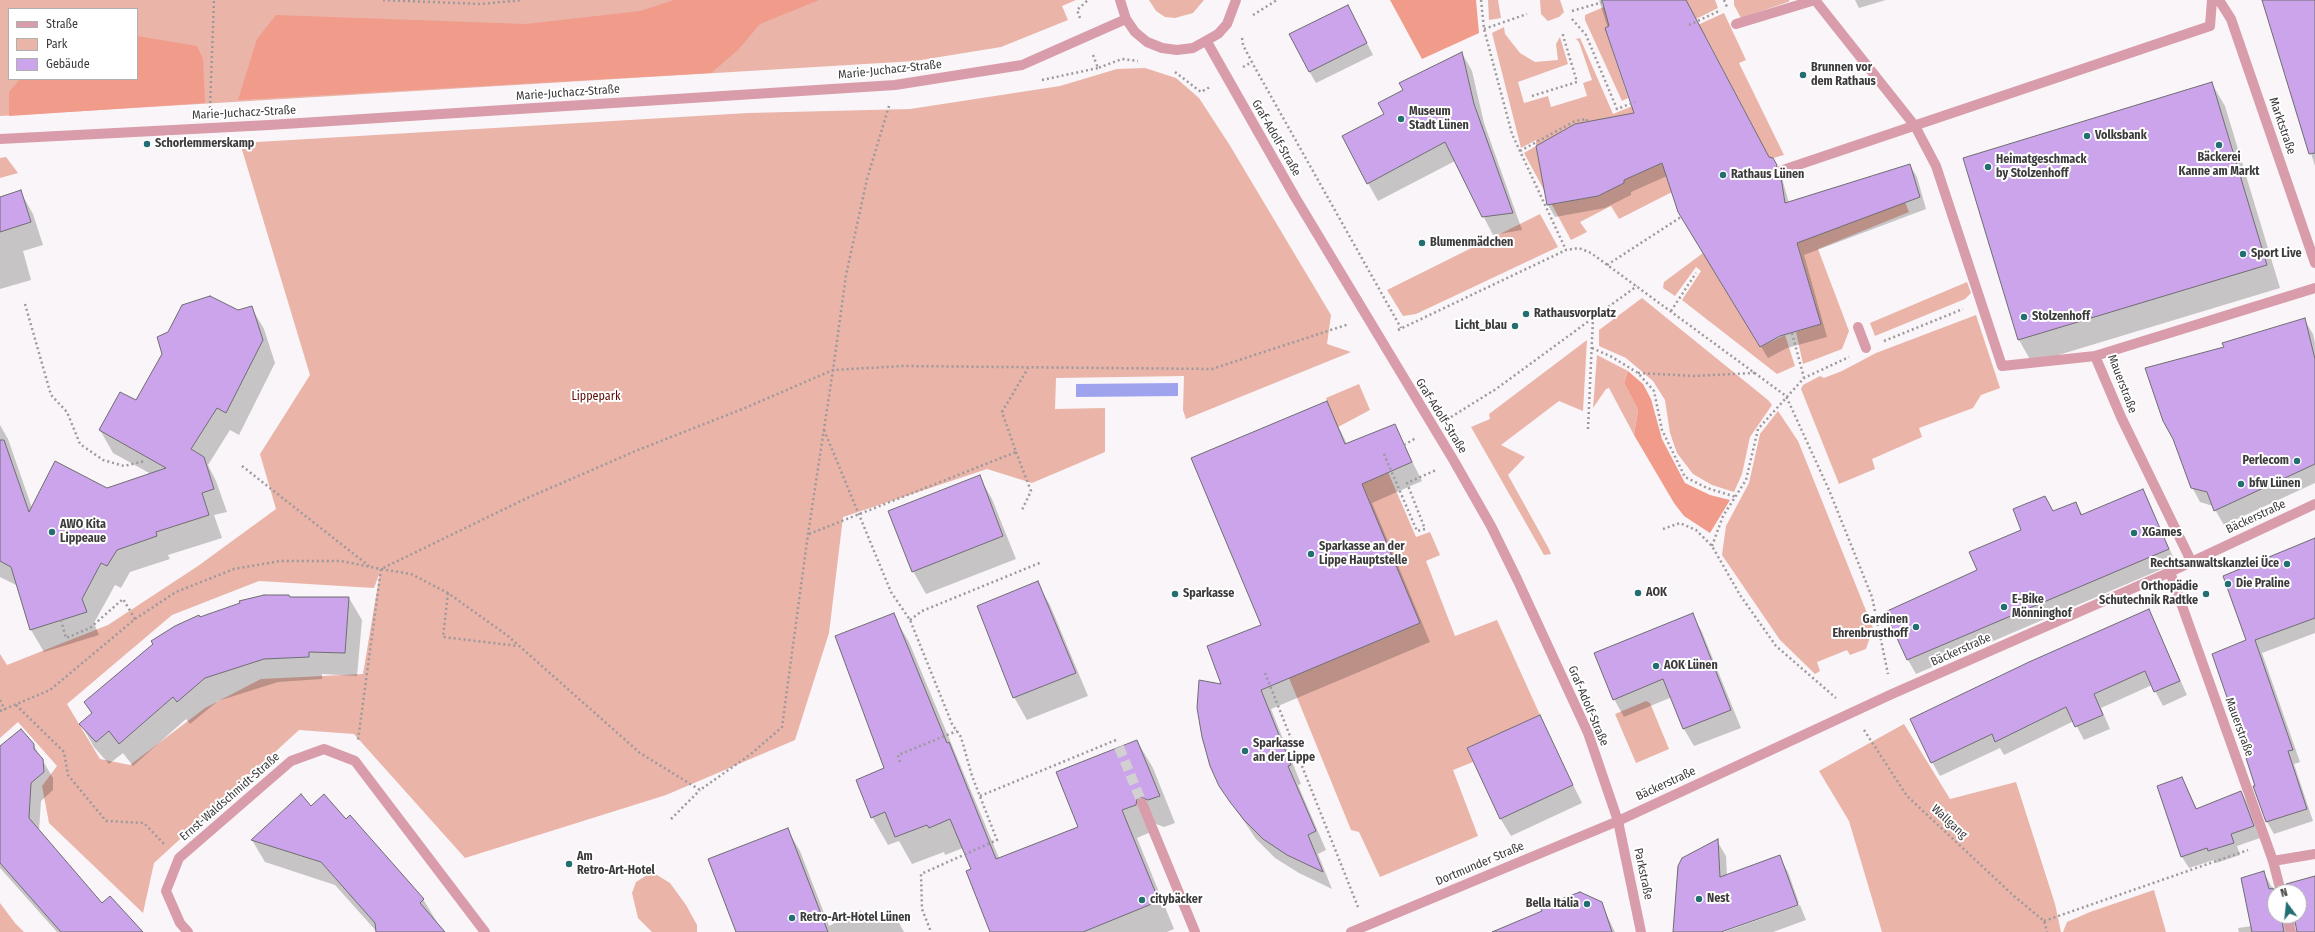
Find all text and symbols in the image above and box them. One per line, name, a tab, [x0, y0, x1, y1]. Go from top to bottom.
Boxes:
legend	[8, 8, 138, 80]
text: Straße	[46, 17, 78, 31]
text: Park	[46, 37, 67, 51]
text: Gebäude	[46, 57, 90, 71]
street label: Marie-Juchacz-Straße	[837, 57, 943, 83]
place label: Brunnen vor dem Rathaus	[1811, 61, 1876, 89]
marker: Brunnen vor dem Rathaus	[1798, 70, 1808, 80]
street label: Marie-Juchacz-Straße	[516, 82, 620, 104]
street label: Marktstraße	[2266, 96, 2298, 156]
street label: Graf-Adolf-Straße	[1248, 97, 1304, 179]
street label: Marie-Juchacz-Straße	[192, 103, 296, 123]
place label: Museum Stadt Lünen	[1409, 105, 1469, 133]
marker: Museum Stadt Lünen	[1396, 114, 1406, 124]
place label: Volksbank	[2095, 129, 2147, 143]
marker: Volksbank	[2082, 131, 2092, 141]
place label: Schorlemmerskamp	[155, 137, 254, 151]
marker: Schorlemmerskamp	[142, 139, 152, 149]
marker: Bäckerei Kanne am Markt	[2214, 140, 2224, 150]
place label: Bäckerei Kanne am Markt	[2179, 151, 2259, 179]
place label: Heimatgeschmack by Stolzenhoff	[1996, 153, 2087, 181]
marker: Heimatgeschmack by Stolzenhoff	[1983, 162, 1993, 172]
place label: Rathaus Lünen	[1731, 168, 1804, 182]
marker: Rathaus Lünen	[1718, 170, 1728, 180]
place label: Blumenmädchen	[1430, 236, 1513, 250]
marker: Blumenmädchen	[1417, 238, 1427, 248]
place label: Sport Live	[2251, 247, 2302, 261]
marker: Sport Live	[2238, 249, 2248, 259]
place label: Rathausvorplatz	[1534, 307, 1616, 321]
marker: Rathausvorplatz	[1521, 309, 1531, 319]
place label: Stolzenhoff	[2032, 310, 2090, 324]
marker: Stolzenhoff	[2019, 312, 2029, 322]
place label: Licht_blau	[1455, 319, 1507, 333]
marker: Licht_blau	[1510, 321, 1520, 331]
street label: Mauerstraße	[2104, 353, 2140, 415]
street label: Graf-Adolf-Straße	[1412, 376, 1470, 456]
park label: Lippepark	[572, 390, 620, 404]
place label: Perlecom	[2243, 454, 2289, 468]
marker: Perlecom	[2292, 456, 2302, 466]
place label: bfw Lünen	[2249, 477, 2300, 491]
marker: bfw Lünen	[2236, 479, 2246, 489]
street label: Bäckerstraße	[2224, 497, 2288, 537]
place label: AWO Kita Lippeaue	[60, 518, 106, 546]
place label: XGames	[2142, 526, 2182, 540]
marker: AWO Kita Lippeaue	[47, 527, 57, 537]
marker: XGames	[2129, 528, 2139, 538]
place label: Sparkasse an der Lippe Hauptstelle	[1319, 540, 1407, 568]
marker: Sparkasse an der Lippe Hauptstelle	[1306, 549, 1316, 559]
place label: Rechtsanwaltskanzlei Üce	[2150, 557, 2279, 571]
marker: Rechtsanwaltskanzlei Üce	[2282, 559, 2292, 569]
place label: Die Praline	[2236, 577, 2290, 591]
marker: Die Praline	[2223, 579, 2233, 589]
place label: Orthopädie Schutechnik Radtke	[2099, 580, 2198, 608]
place label: AOK	[1646, 586, 1667, 600]
place label: Sparkasse	[1183, 587, 1234, 601]
marker: AOK	[1633, 588, 1643, 598]
marker: Sparkasse	[1170, 589, 1180, 599]
marker: Orthopädie Schutechnik Radtke	[2201, 589, 2211, 599]
place label: E-Bike Mönninghof	[2012, 593, 2072, 621]
marker: E-Bike Mönninghof	[1999, 602, 2009, 612]
place label: Gardinen Ehrenbrusthoff	[1832, 613, 1908, 641]
marker: Gardinen Ehrenbrusthoff	[1911, 622, 1921, 632]
street label: Bäckerstraße	[1929, 630, 1993, 670]
place label: AOK Lünen	[1664, 659, 1718, 673]
marker: AOK Lünen	[1651, 661, 1661, 671]
street label: Graf-Adolf-Straße	[1565, 664, 1611, 748]
street label: Mauerstraße	[2222, 696, 2256, 758]
place label: Sparkasse an der Lippe	[1253, 737, 1315, 765]
marker: Sparkasse an der Lippe	[1240, 746, 1250, 756]
street label: Ernst-Waldschmidt-Straße	[177, 750, 283, 844]
street label: Bäckerstraße	[1634, 764, 1698, 804]
street label: Wallgang	[1928, 802, 1970, 842]
street label: Dortmunder Straße	[1434, 839, 1526, 889]
street label: Parkstraße	[1631, 847, 1655, 901]
place label: Am Retro-Art-Hotel	[577, 850, 655, 878]
marker: Am Retro-Art-Hotel	[564, 859, 574, 869]
north arrow	[2267, 884, 2307, 924]
text: N	[2279, 886, 2289, 900]
place label: Nest	[1707, 892, 1730, 906]
place label: citybäcker	[1150, 893, 1202, 907]
marker: Nest	[1694, 894, 1704, 904]
marker: citybäcker	[1137, 895, 1147, 905]
place label: Bella Italia	[1526, 897, 1579, 911]
marker: Bella Italia	[1582, 899, 1592, 909]
place label: Retro-Art-Hotel Lünen	[800, 911, 911, 925]
marker: Retro-Art-Hotel Lünen	[787, 913, 797, 923]

